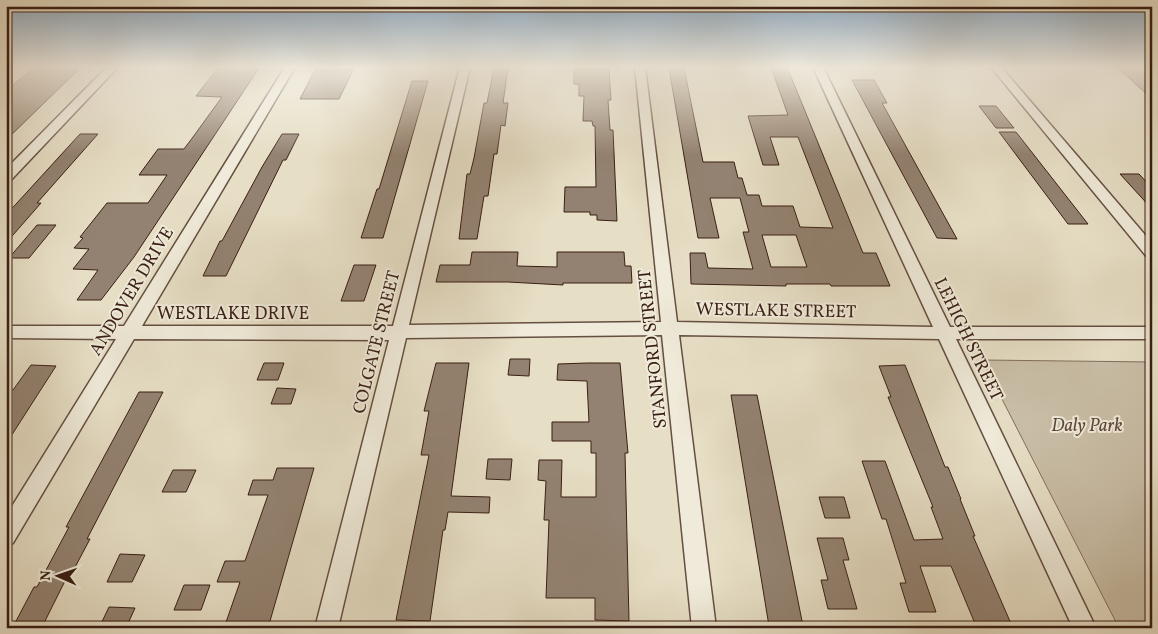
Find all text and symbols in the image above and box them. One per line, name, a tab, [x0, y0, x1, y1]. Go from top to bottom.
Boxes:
street label: ANDOVER DRIVE	[84, 223, 181, 361]
street label: STANFORD STREET	[633, 267, 674, 430]
street label: COLGATE STREET	[348, 268, 407, 416]
street label: LEHIGH STREET	[927, 274, 1009, 406]
street label: WESTLAKE STREET	[695, 298, 857, 325]
street label: WESTLAKE DRIVE	[157, 302, 309, 327]
park label: Daly Park	[1051, 414, 1123, 439]
north arrow	[32, 552, 82, 602]
text: N	[37, 570, 56, 581]

